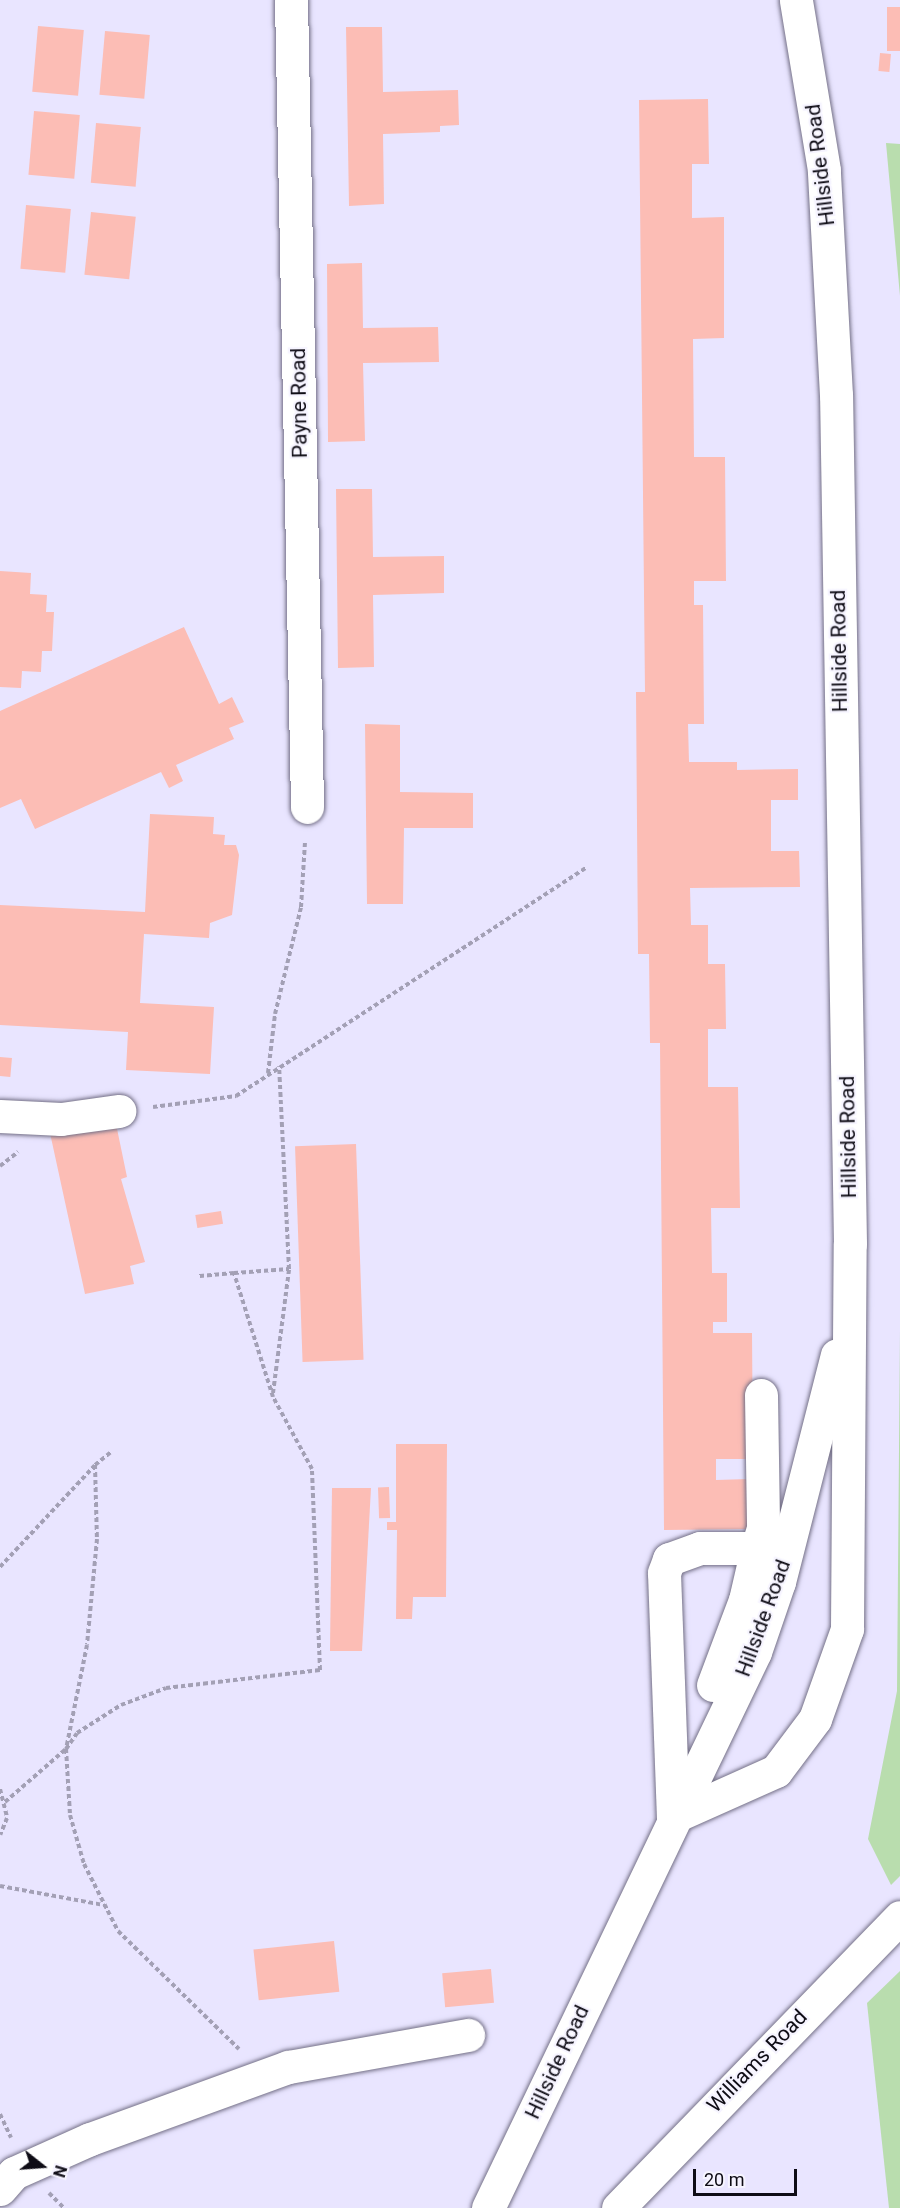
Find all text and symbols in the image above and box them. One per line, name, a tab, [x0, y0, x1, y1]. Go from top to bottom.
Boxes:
street label: Hillside Road	[800, 103, 840, 227]
street label: Payne Road	[285, 348, 313, 458]
street label: Hillside Road	[825, 589, 853, 713]
street label: Hillside Road	[834, 1075, 862, 1199]
street label: Hillside Road	[730, 1556, 796, 1680]
street label: Hillside Road	[520, 2001, 594, 2123]
street label: Williams Road	[702, 2004, 812, 2118]
north arrow	[12, 2136, 72, 2196]
scale bar	[696, 2157, 800, 2195]
text: N	[49, 2163, 70, 2180]
text: 20 m	[704, 2169, 744, 2190]

